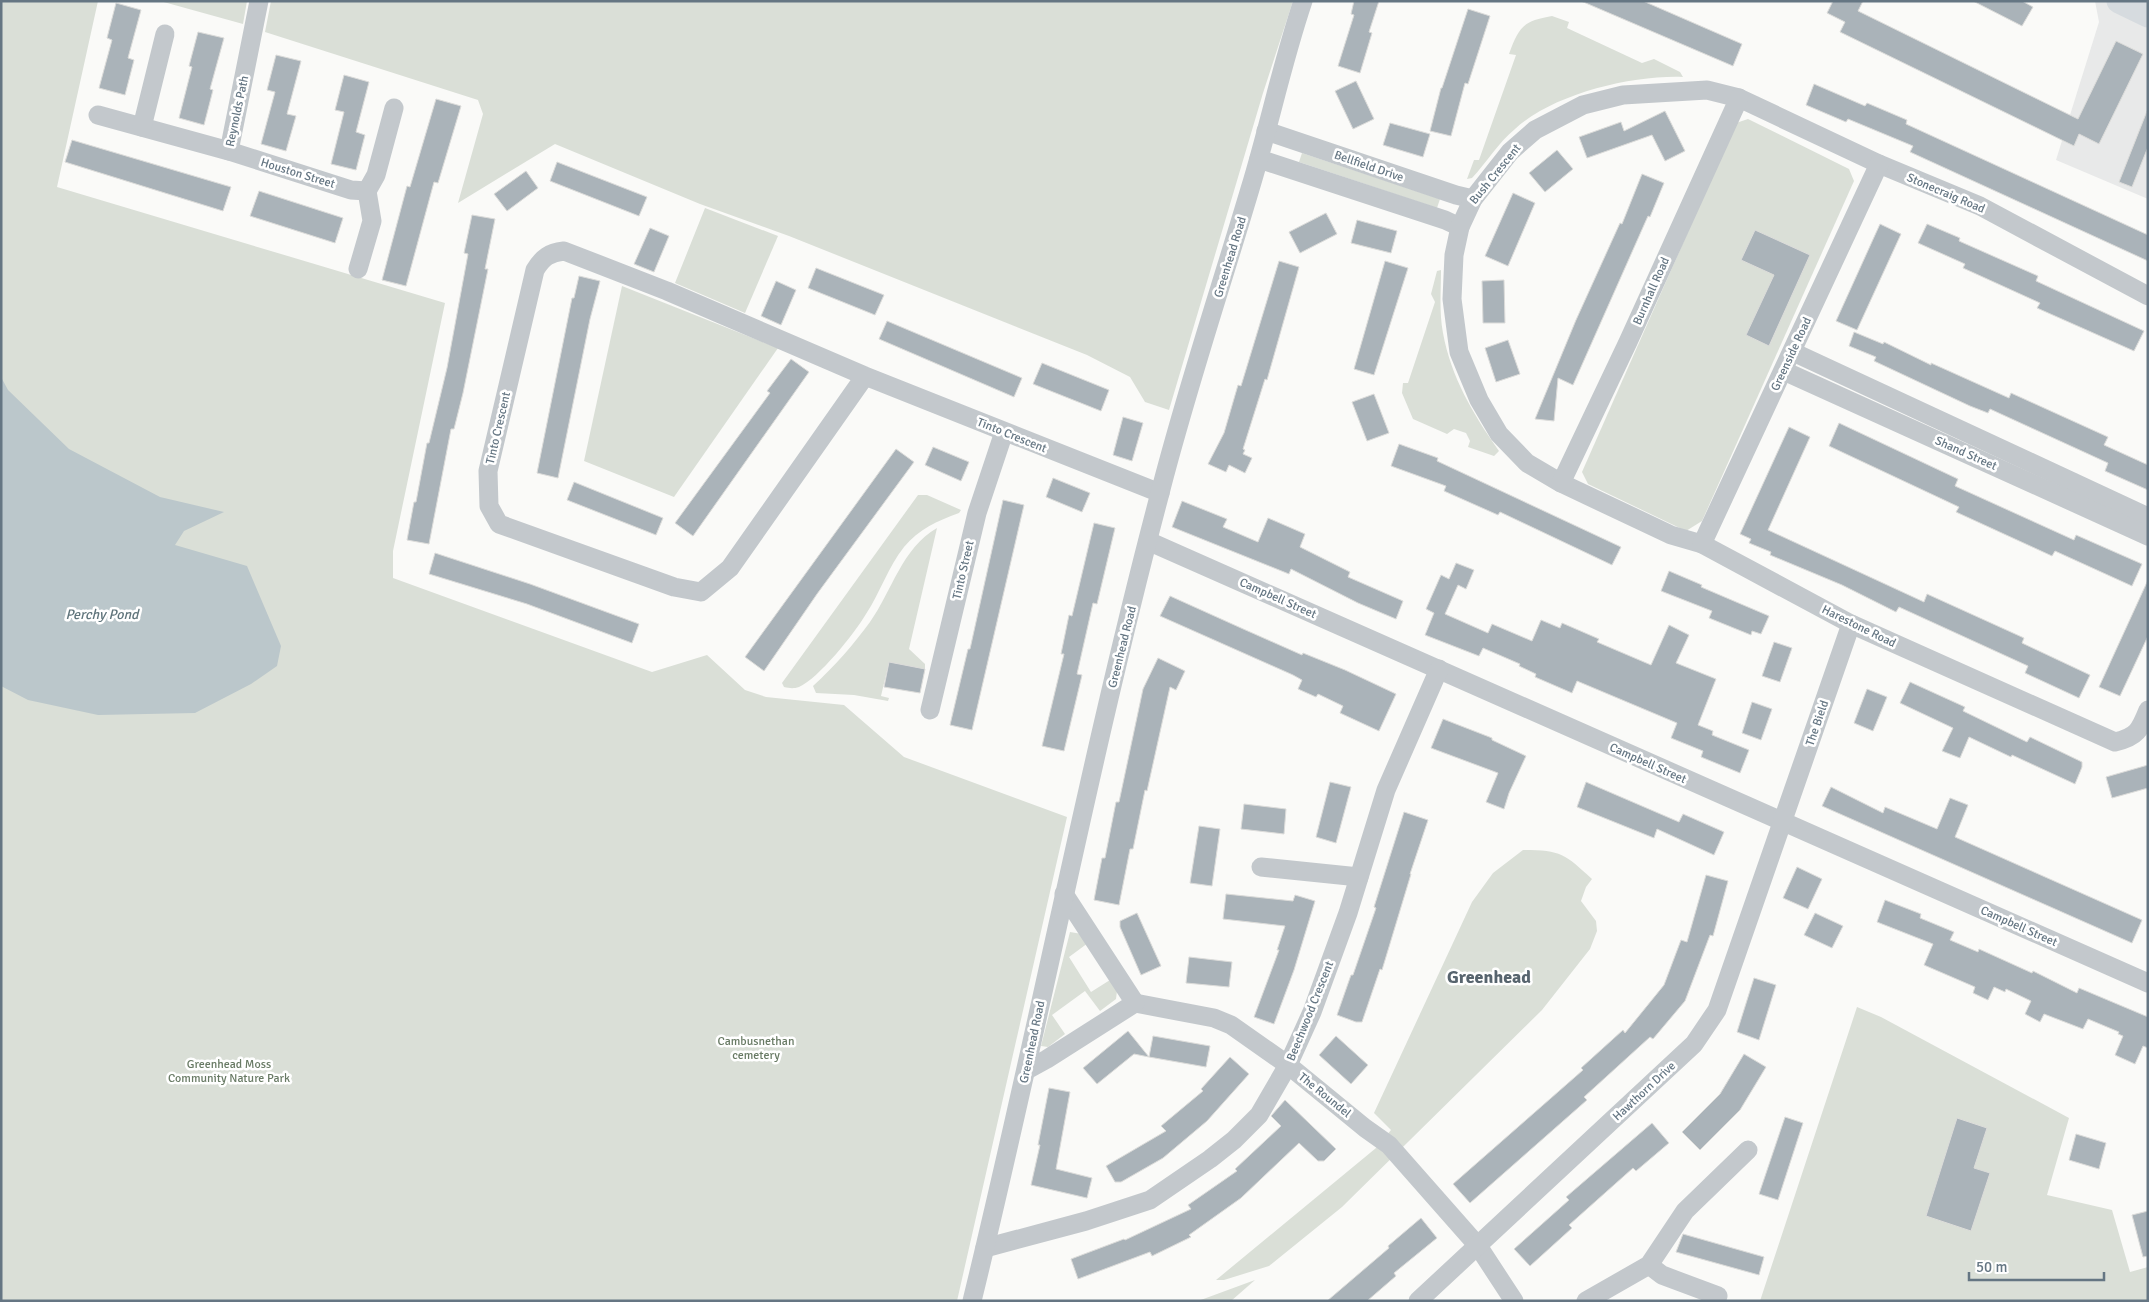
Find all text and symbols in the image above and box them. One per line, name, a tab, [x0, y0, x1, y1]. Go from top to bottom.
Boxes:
street label: Reynolds Path	[223, 74, 252, 148]
street label: Bush Crescent	[1466, 141, 1524, 208]
street label: Bellfield Drive	[1332, 148, 1405, 185]
street label: Houston Street	[259, 155, 337, 192]
street label: Stonecraig Road	[1904, 170, 1987, 217]
street label: Greenhead Road	[1211, 215, 1250, 299]
street label: Burnhall Road	[1630, 255, 1673, 327]
street label: Greenside Road	[1768, 315, 1815, 393]
street label: Tinto Crescent	[483, 391, 514, 466]
street label: Tinto Crescent	[975, 415, 1049, 456]
street label: Shand Street	[1933, 433, 1999, 474]
street label: Tinto Street	[949, 539, 978, 601]
street label: Campbell Street	[1237, 575, 1318, 622]
street label: Harestone Road	[1819, 602, 1898, 651]
street label: Greenhead Road	[1105, 605, 1140, 690]
water label: Perchy Pond	[66, 606, 140, 623]
street label: The Bield	[1803, 698, 1832, 748]
street label: Campbell Street	[1607, 740, 1688, 787]
street label: Campbell Street	[1978, 903, 2059, 950]
street label: Beechwood Crescent	[1284, 959, 1337, 1063]
district label: Greenhead	[1447, 966, 1531, 988]
street label: Greenhead Road	[1016, 1000, 1049, 1085]
park label: Cambusnethan cemetery	[718, 1034, 794, 1063]
park label: Greenhead Moss Community Nature Park	[168, 1057, 290, 1086]
street label: Hawthorn Drive	[1610, 1058, 1679, 1124]
street label: The Roundel	[1295, 1070, 1354, 1121]
scale bar	[1969, 1250, 2104, 1282]
text: 50 m	[1976, 1258, 2007, 1276]

